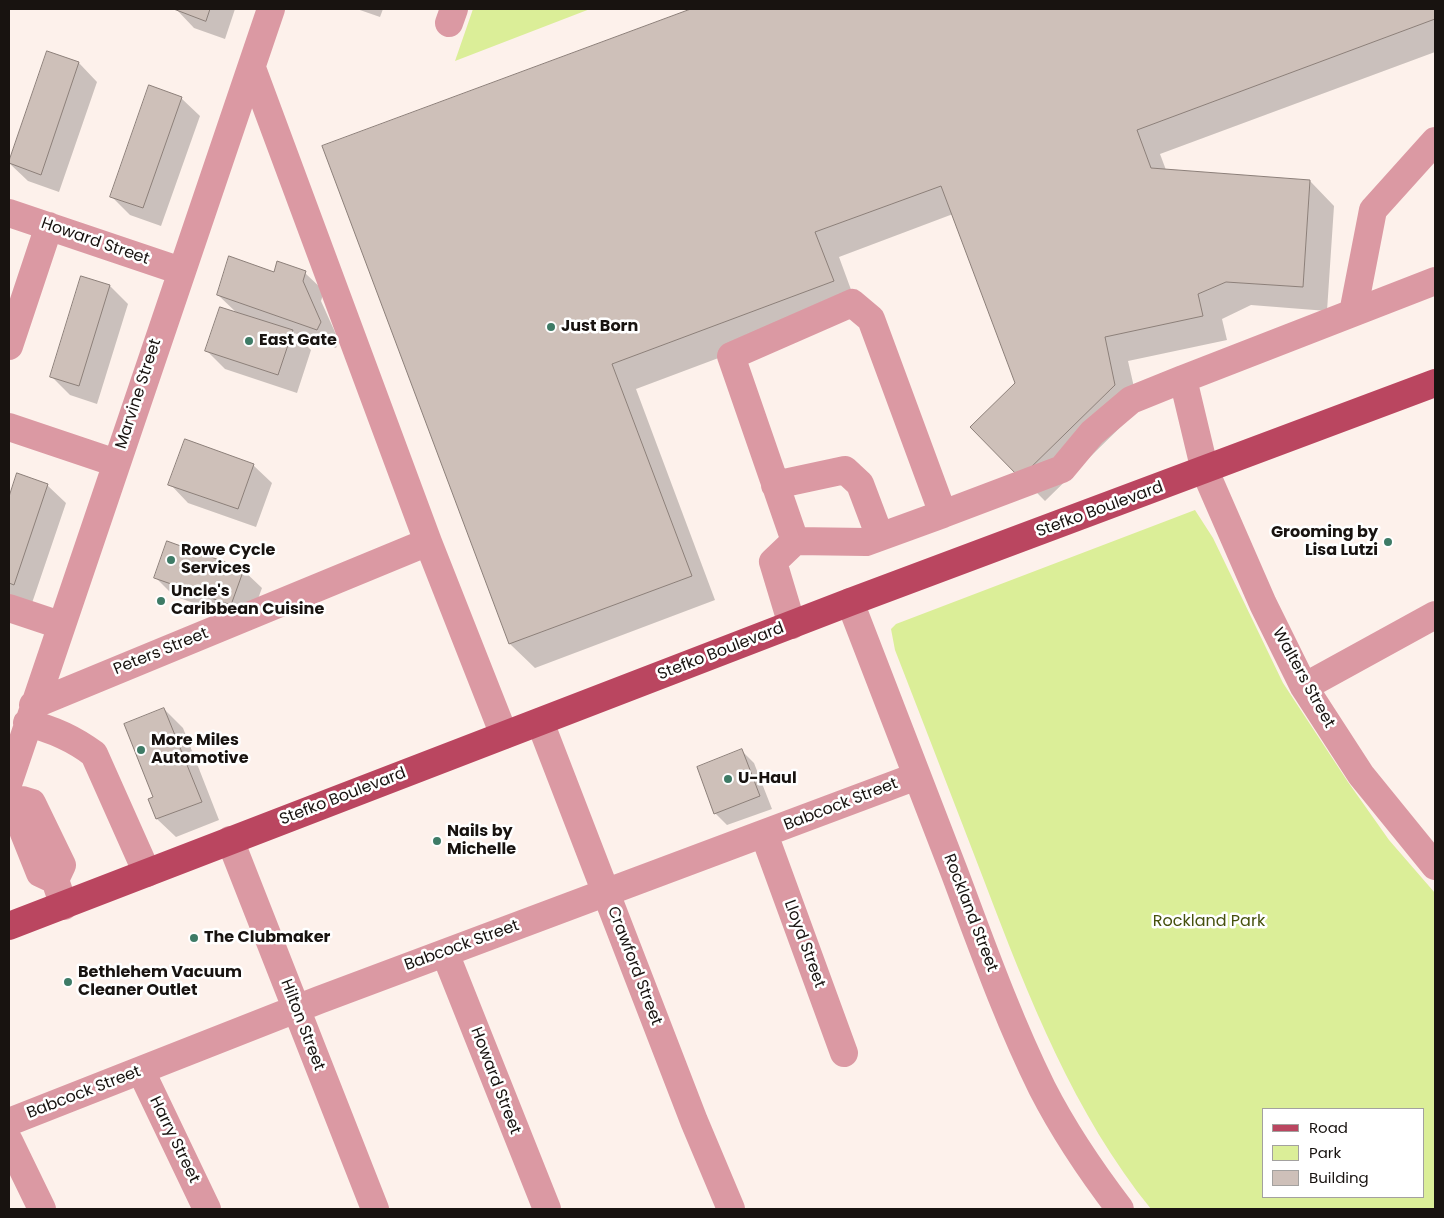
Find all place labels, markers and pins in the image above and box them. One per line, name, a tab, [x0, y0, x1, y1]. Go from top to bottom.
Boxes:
place label: Just Born	[561, 317, 638, 337]
marker: Just Born	[545, 321, 557, 333]
place label: East Gate	[259, 331, 337, 351]
marker: East Gate	[243, 335, 255, 347]
place label: Grooming by Lisa Lutzi	[1271, 523, 1378, 561]
marker: Grooming by Lisa Lutzi	[1382, 536, 1394, 548]
place label: Rowe Cycle Services	[181, 541, 275, 579]
marker: Rowe Cycle Services	[165, 554, 177, 566]
place label: Uncle's Caribbean Cuisine	[171, 582, 324, 620]
marker: Uncle's Caribbean Cuisine	[155, 595, 167, 607]
place label: More Miles Automotive	[151, 731, 248, 769]
marker: More Miles Automotive	[135, 744, 147, 756]
place label: U-Haul	[738, 769, 797, 789]
marker: U-Haul	[722, 773, 734, 785]
place label: Nails by Michelle	[447, 822, 516, 860]
marker: Nails by Michelle	[431, 835, 443, 847]
place label: The Clubmaker	[204, 928, 330, 948]
marker: The Clubmaker	[188, 932, 200, 944]
place label: Bethlehem Vacuum Cleaner Outlet	[78, 963, 242, 1001]
marker: Bethlehem Vacuum Cleaner Outlet	[62, 976, 74, 988]

